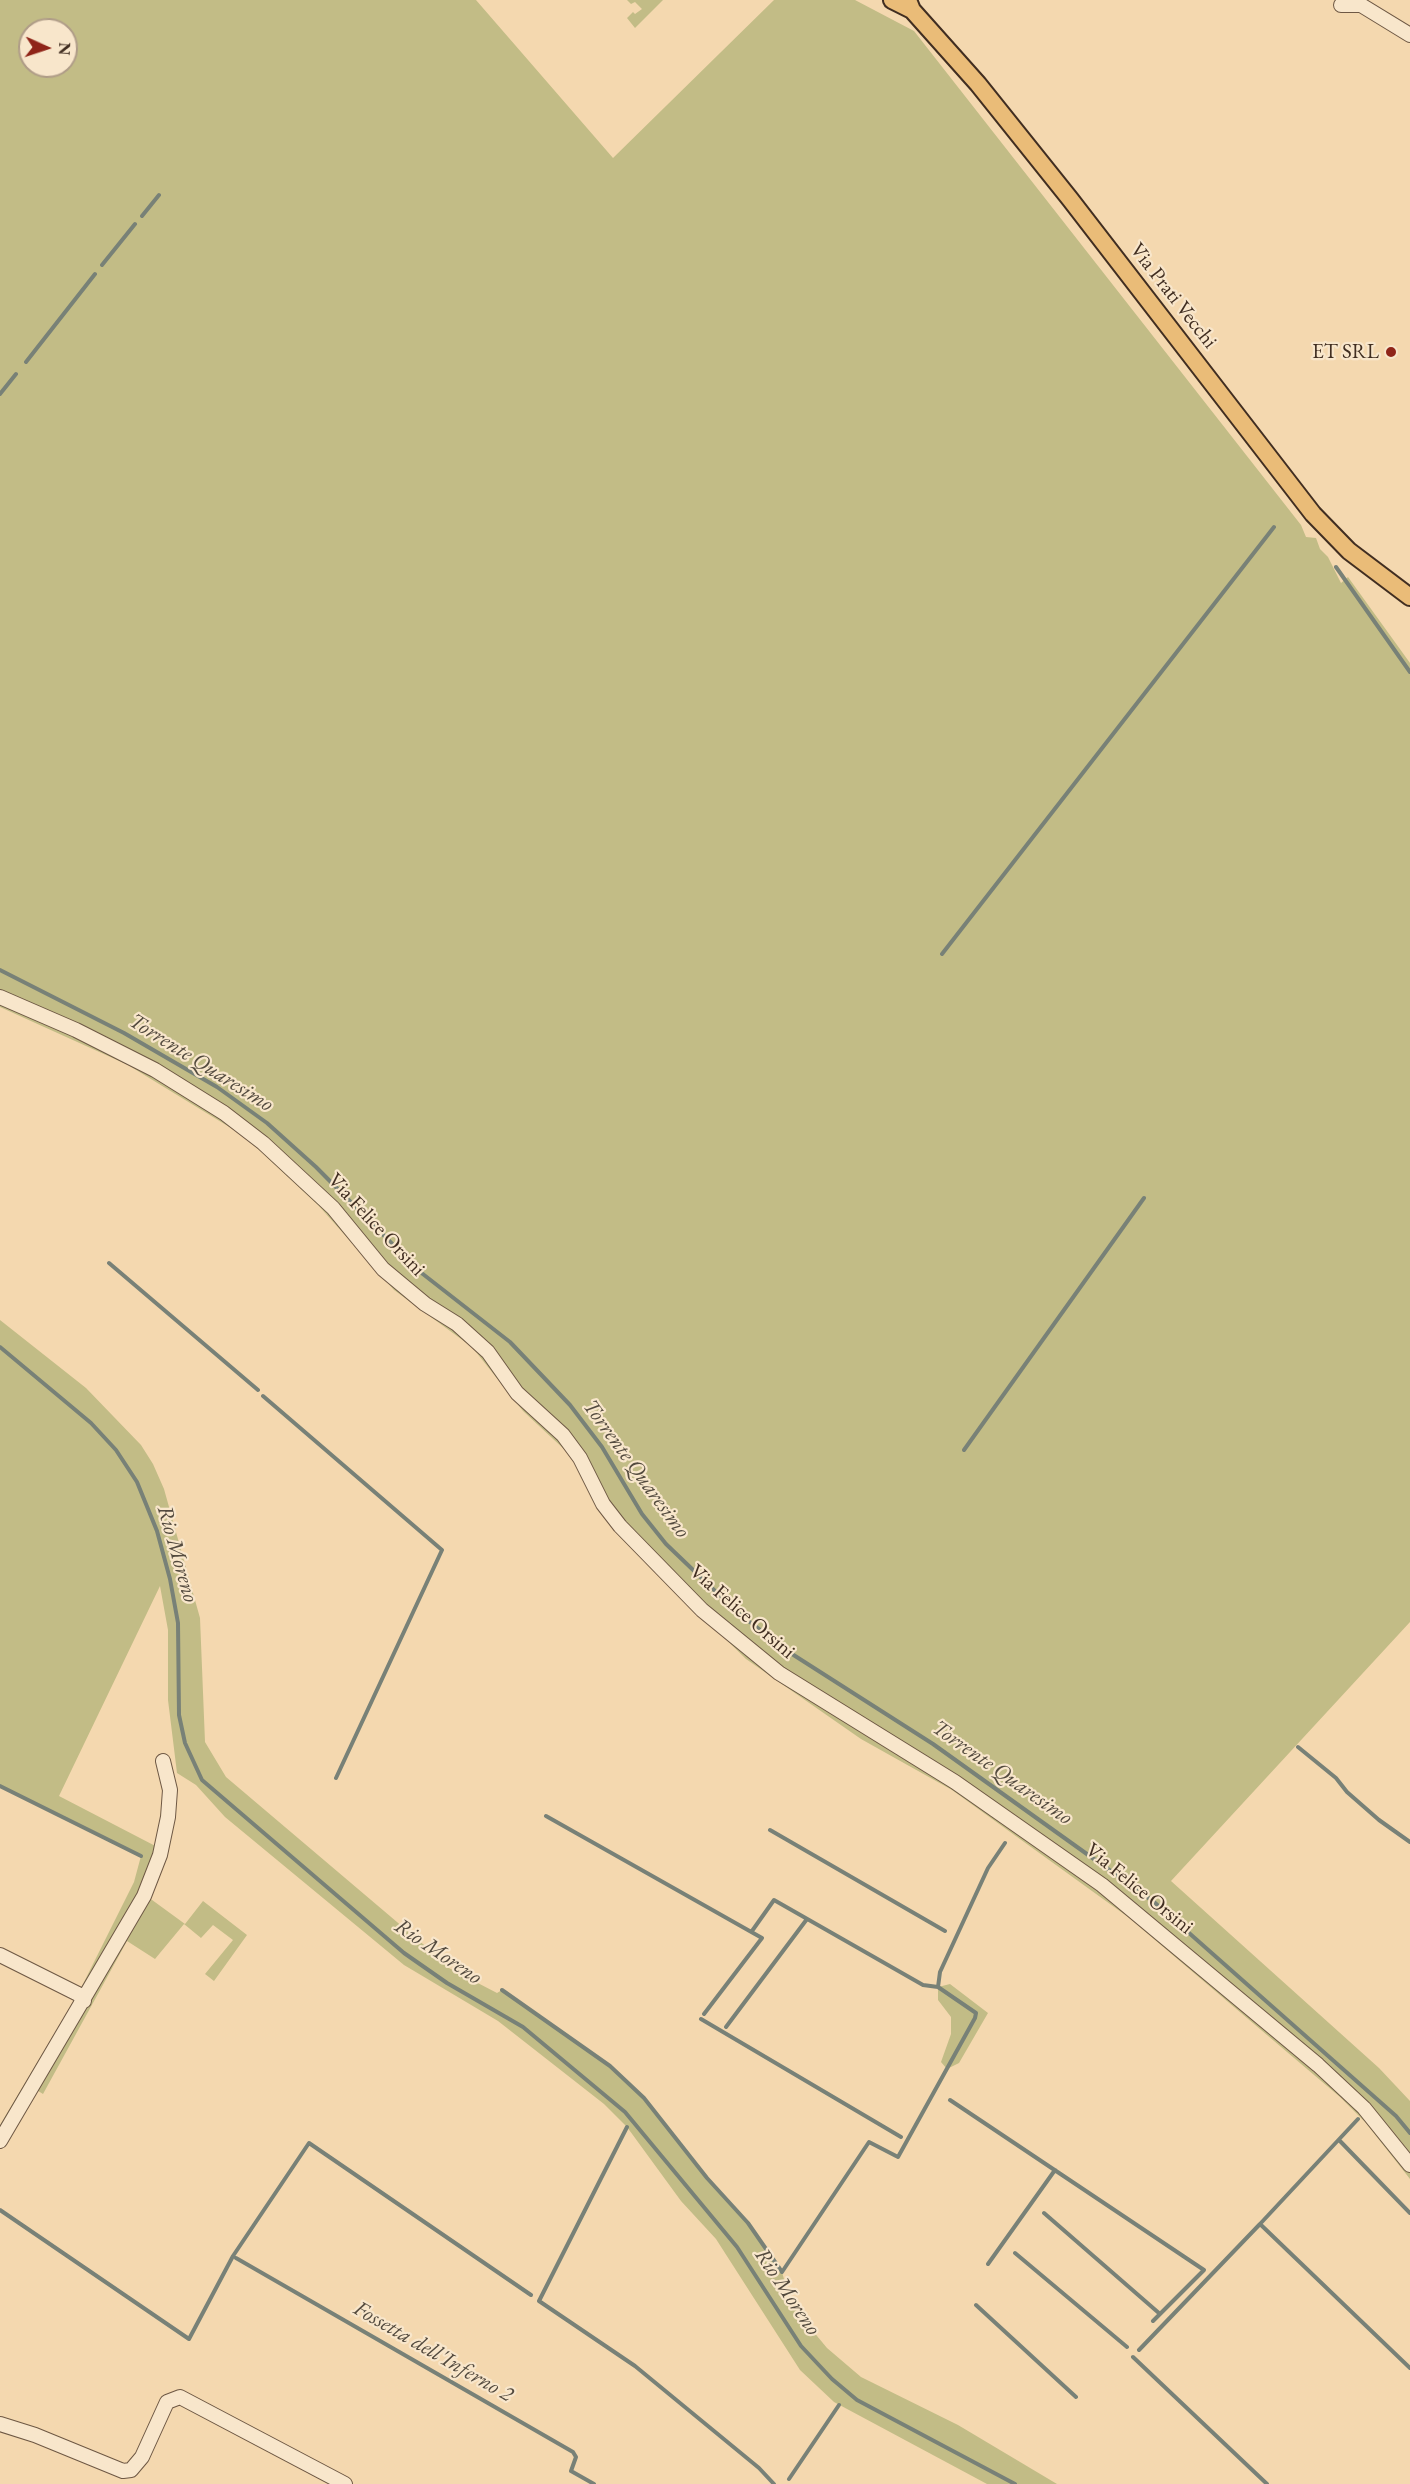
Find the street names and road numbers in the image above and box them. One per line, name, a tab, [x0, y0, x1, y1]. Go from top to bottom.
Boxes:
street label: Via Prati Vecchi	[1124, 238, 1222, 354]
street label: Via Felice Orsini	[322, 1168, 430, 1282]
street label: Via Felice Orsini	[684, 1559, 800, 1665]
street label: Via Felice Orsini	[1080, 1838, 1198, 1940]

